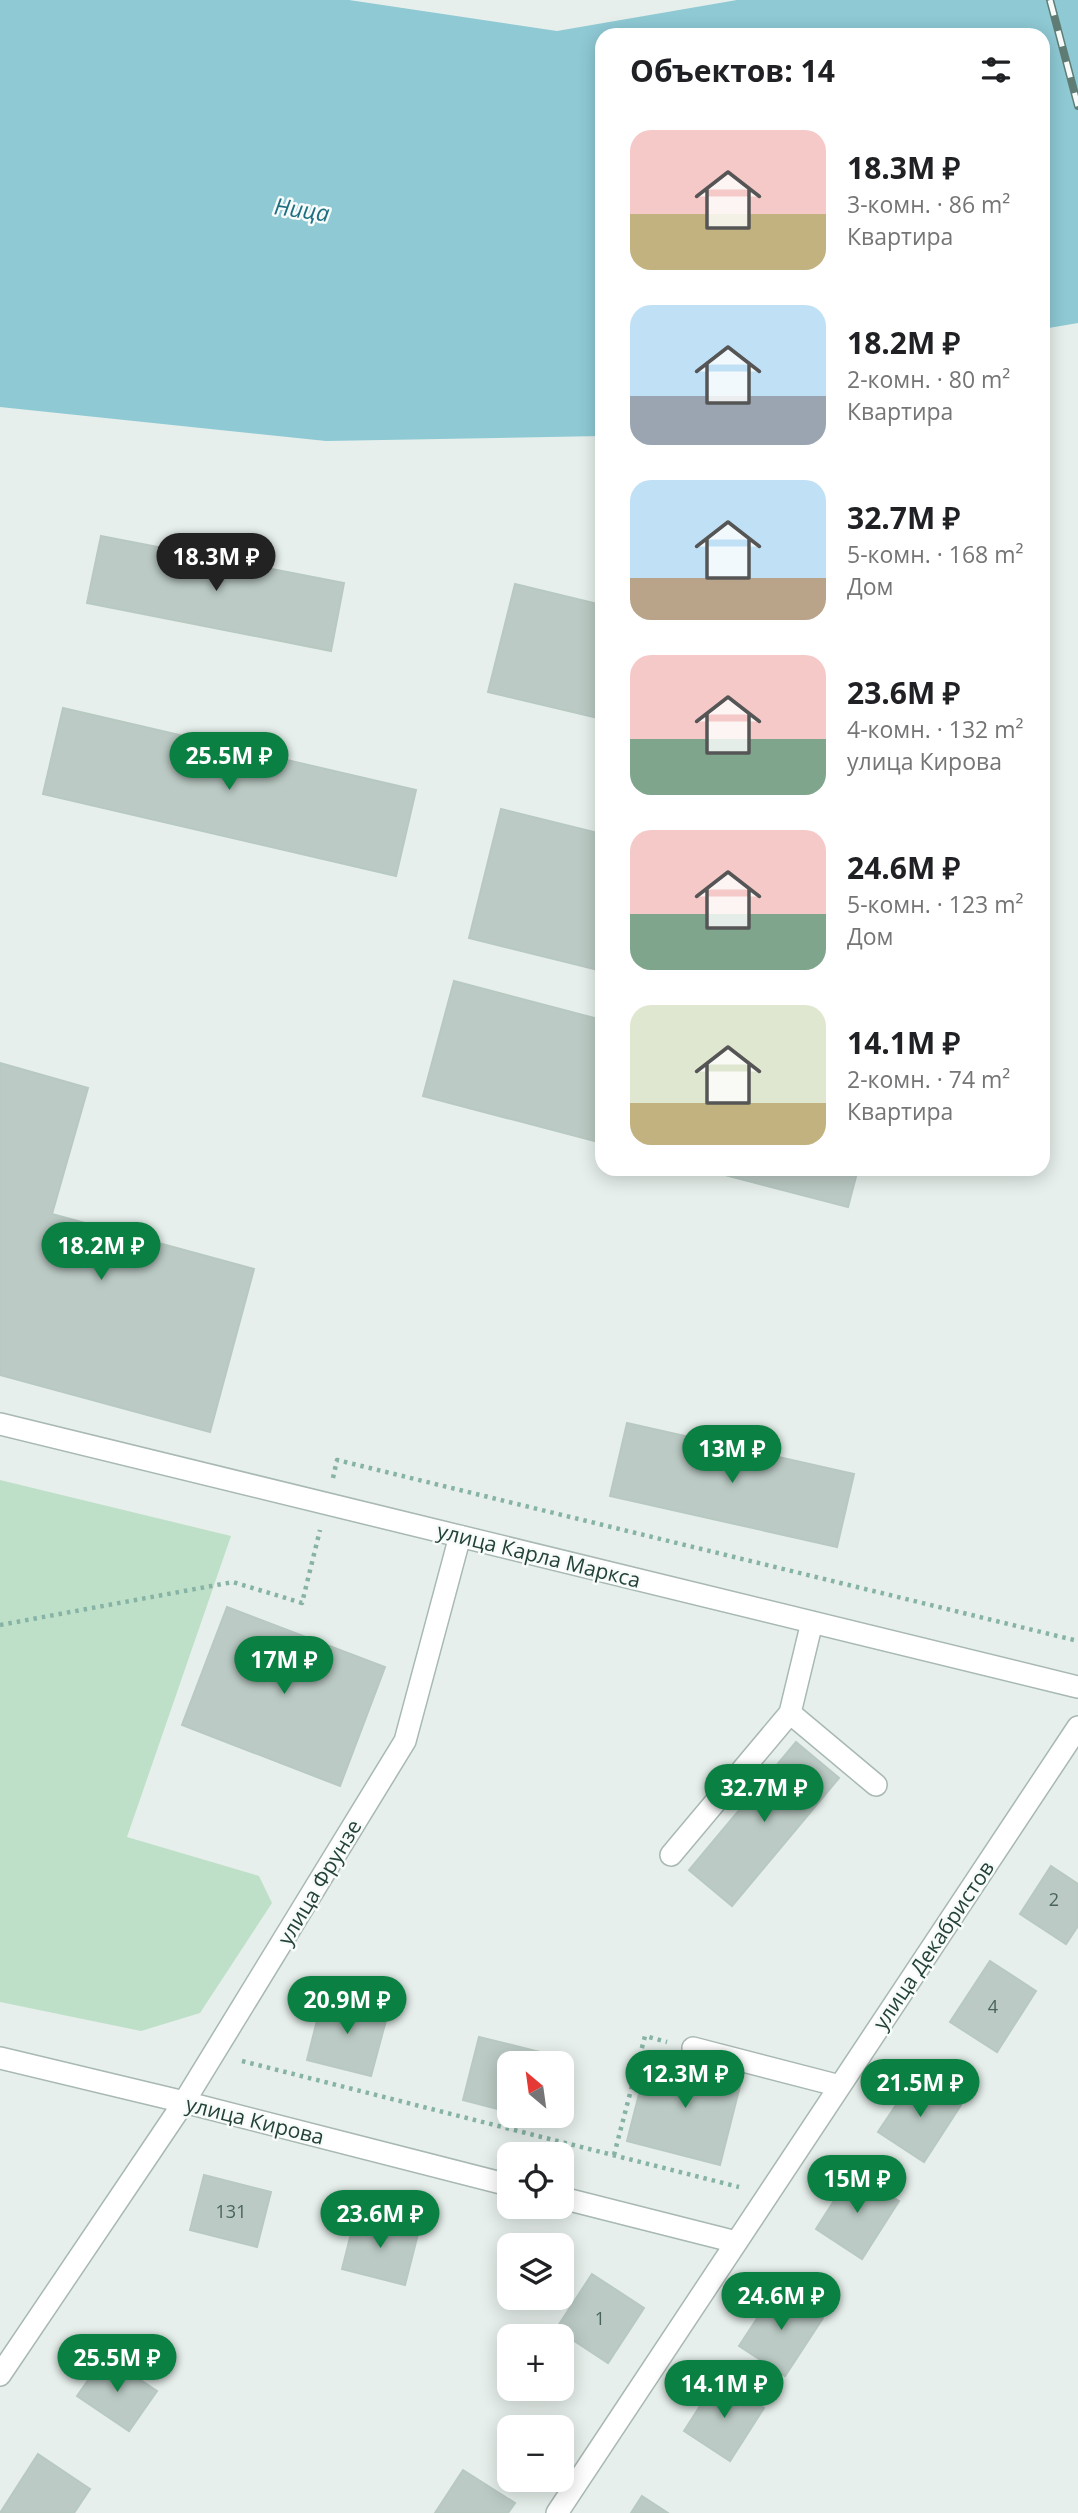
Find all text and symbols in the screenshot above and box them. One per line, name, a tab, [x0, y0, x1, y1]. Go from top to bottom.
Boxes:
text: Объектов: 14	[630, 50, 835, 91]
icon: filters	[977, 51, 1015, 89]
text: 18.3M ₽	[847, 147, 961, 188]
icon: home	[686, 158, 770, 242]
text: 3-комн. · 86 m²	[847, 188, 1010, 220]
water label: Ница	[272, 189, 332, 229]
text: Квартира	[847, 220, 953, 252]
text: 18.2M ₽	[847, 322, 961, 363]
icon: home	[686, 333, 770, 417]
text: 2-комн. · 80 m²	[847, 363, 1010, 395]
text: Квартира	[847, 395, 953, 427]
text: 32.7M ₽	[847, 497, 961, 538]
icon: home	[686, 508, 770, 592]
pin: 18.3M ₽	[151, 534, 281, 593]
text: 5-комн. · 168 m²	[847, 538, 1023, 570]
text: 18.3M ₽	[172, 540, 260, 572]
text: Дом	[847, 570, 893, 602]
text: 23.6M ₽	[847, 672, 961, 713]
icon: home	[686, 683, 770, 767]
text: 4-комн. · 132 m²	[847, 713, 1023, 745]
pin: 25.5M ₽	[164, 732, 294, 792]
text: 25.5M ₽	[185, 739, 273, 771]
text: улица Кирова	[847, 745, 1002, 777]
text: 24.6M ₽	[847, 847, 961, 888]
icon: home	[686, 858, 770, 942]
text: 5-комн. · 123 m²	[847, 888, 1023, 920]
text: Дом	[847, 920, 893, 952]
text: 14.1M ₽	[847, 1022, 961, 1063]
icon: home	[686, 1033, 770, 1117]
text: 2-комн. · 74 m²	[847, 1063, 1010, 1095]
text: Квартира	[847, 1095, 953, 1127]
pin: 18.2M ₽	[36, 1222, 166, 1282]
text: 18.2M ₽	[57, 1229, 145, 1261]
pin: 13M ₽	[683, 1426, 781, 1485]
text: 13M ₽	[698, 1432, 766, 1464]
street label: улица Карла Маркса	[434, 1516, 644, 1594]
pin: 17M ₽	[235, 1636, 333, 1696]
text: 17M ₽	[250, 1643, 318, 1675]
pin: 32.7M ₽	[699, 1764, 829, 1824]
text: 32.7M ₽	[720, 1771, 808, 1803]
street label: улица Фрунзе	[271, 1814, 367, 1950]
street label: улица Декабристов	[866, 1855, 1000, 2035]
house number: 2	[1049, 1887, 1059, 1911]
pin: 20.9M ₽	[282, 1976, 412, 2036]
text: 20.9M ₽	[303, 1983, 391, 2015]
house number: 4	[988, 1994, 998, 2018]
pin: 12.3M ₽	[620, 2050, 750, 2110]
north arrow	[497, 2051, 574, 2128]
map controls	[497, 2051, 574, 2492]
text: 12.3M ₽	[641, 2057, 729, 2089]
pin: 21.5M ₽	[855, 2060, 985, 2119]
text: 21.5M ₽	[876, 2066, 964, 2098]
street label: улица Кирова	[183, 2089, 327, 2151]
button: locate	[497, 2142, 574, 2219]
pin: 15M ₽	[808, 2156, 906, 2215]
text: 15M ₽	[823, 2162, 891, 2194]
pin: 23.6M ₽	[315, 2190, 445, 2250]
text: 23.6M ₽	[336, 2197, 424, 2229]
house number: 131	[216, 2199, 246, 2223]
button: layers	[497, 2233, 574, 2310]
pin: 24.6M ₽	[716, 2272, 846, 2332]
text: 24.6M ₽	[737, 2279, 825, 2311]
house number: 1	[595, 2306, 605, 2330]
button: +	[497, 2324, 574, 2401]
pin: 25.5M ₽	[52, 2334, 182, 2394]
text: 25.5M ₽	[73, 2341, 161, 2373]
pin: 14.1M ₽	[659, 2360, 789, 2420]
text: 14.1M ₽	[680, 2367, 768, 2399]
button: −	[497, 2415, 574, 2492]

